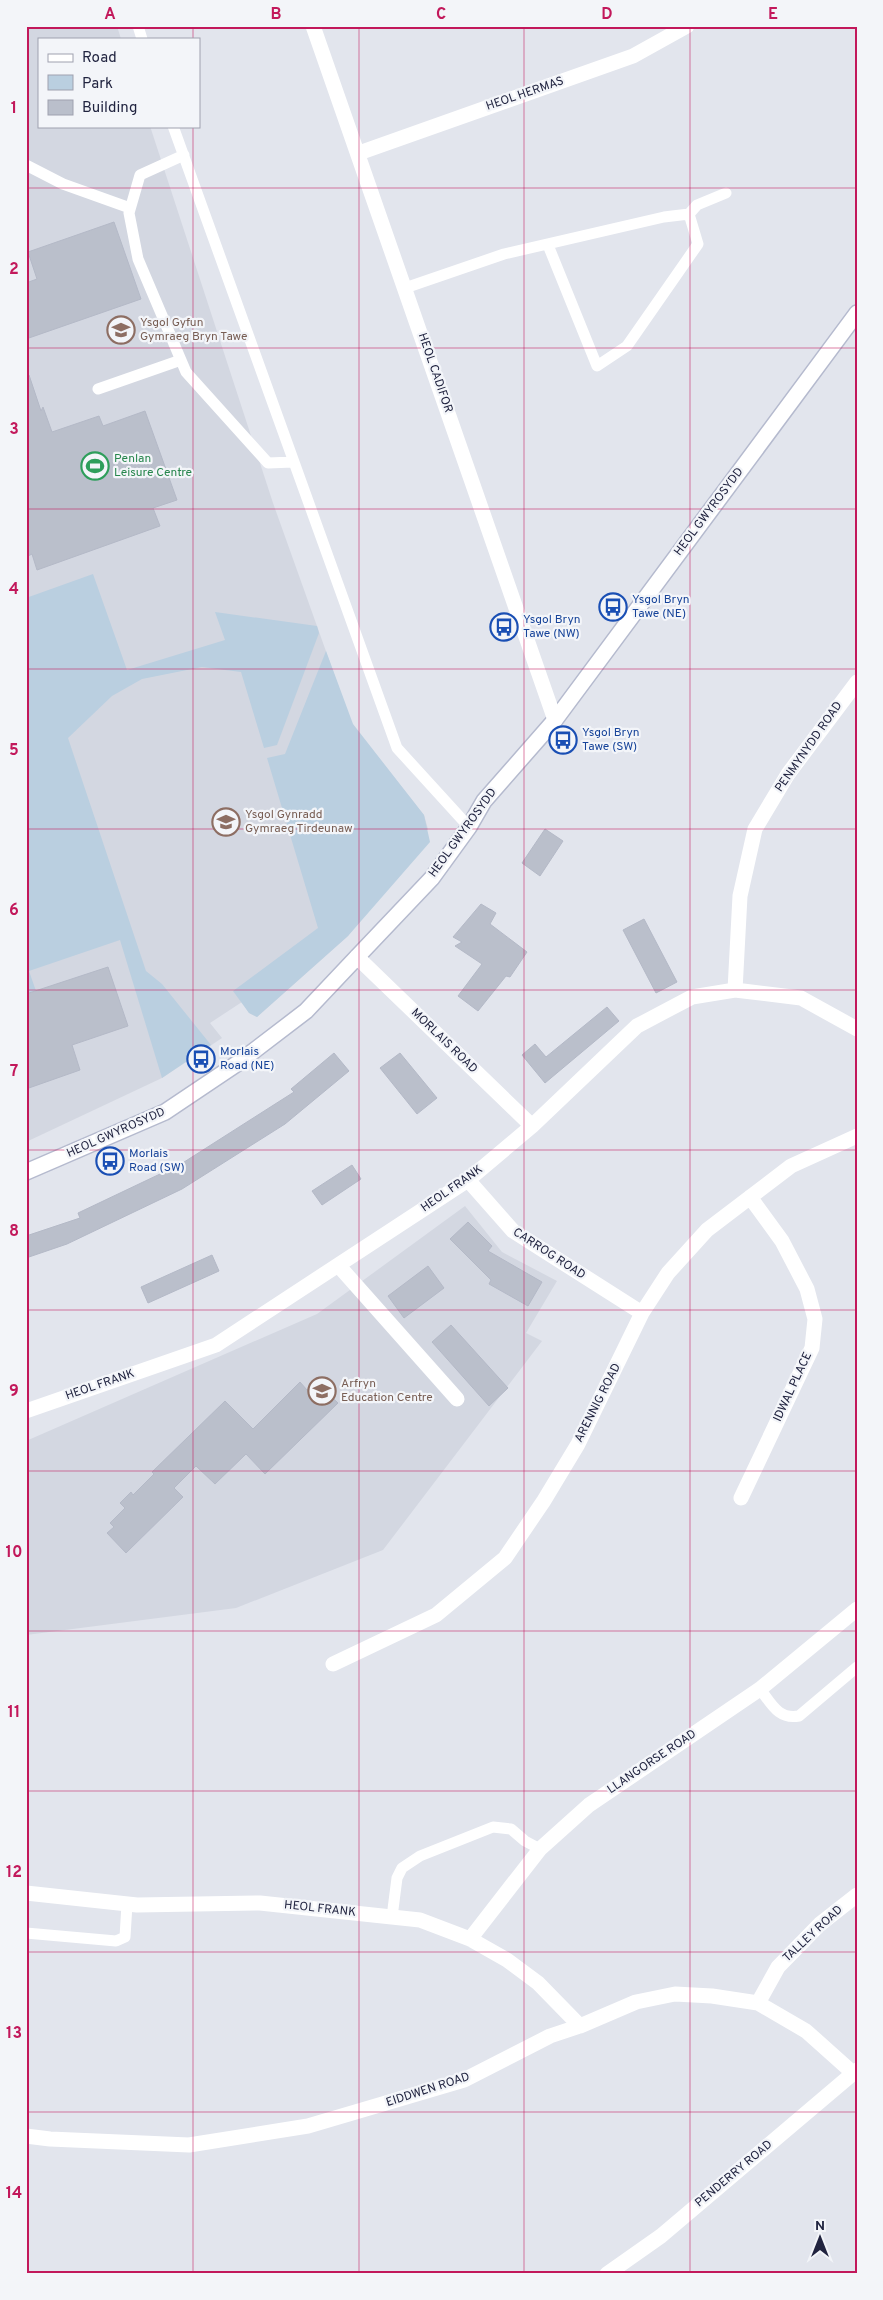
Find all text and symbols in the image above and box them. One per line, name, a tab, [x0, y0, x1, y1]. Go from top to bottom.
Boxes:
text: A	[104, 5, 116, 25]
text: B	[270, 5, 282, 25]
text: C	[436, 5, 446, 25]
text: D	[601, 5, 613, 25]
text: E	[768, 5, 778, 25]
legend	[38, 38, 200, 128]
text: Road	[82, 49, 117, 68]
street label: HEOL HERMAS	[484, 73, 566, 115]
text: Park	[82, 75, 113, 94]
text: 1	[11, 99, 17, 119]
text: Building	[82, 99, 137, 118]
text: 2	[9, 260, 19, 280]
school or university icon: Ysgol Gyfun Gymraeg Bryn Tawe	[106, 315, 136, 345]
place label: Ysgol Gyfun Gymraeg Bryn Tawe	[140, 315, 248, 345]
street label: HEOL CADIFOR	[414, 331, 456, 415]
text: 3	[9, 420, 19, 440]
sports icon: Penlan Leisure Centre	[80, 451, 110, 481]
place label: Penlan Leisure Centre	[114, 451, 192, 481]
street label: HEOL GWYROSYDD	[671, 465, 747, 559]
text: 4	[9, 580, 19, 600]
bus stop icon: Ysgol Bryn Tawe (NE)	[598, 592, 628, 622]
place label: Ysgol Bryn Tawe (NE)	[632, 592, 690, 622]
bus stop icon: Ysgol Bryn Tawe (NW)	[489, 612, 519, 642]
place label: Ysgol Bryn Tawe (NW)	[523, 612, 581, 642]
street label: PENMYNYDD ROAD	[772, 699, 846, 795]
bus stop icon: Ysgol Bryn Tawe (SW)	[548, 725, 578, 755]
place label: Ysgol Bryn Tawe (SW)	[582, 725, 640, 755]
text: 5	[9, 741, 19, 761]
street label: HEOL GWYROSYDD	[425, 785, 501, 881]
school or university icon: Ysgol Gynradd Gymraeg Tirdeunaw	[211, 807, 241, 837]
place label: Ysgol Gynradd Gymraeg Tirdeunaw	[245, 807, 353, 837]
text: 6	[9, 901, 19, 921]
street label: MORLAIS ROAD	[407, 1005, 481, 1077]
bus stop icon: Morlais Road (NE)	[186, 1044, 216, 1074]
place label: Morlais Road (NE)	[220, 1044, 274, 1074]
text: 7	[10, 1062, 18, 1082]
street label: HEOL GWYROSYDD	[64, 1104, 168, 1162]
bus stop icon: Morlais Road (SW)	[95, 1146, 125, 1176]
place label: Morlais Road (SW)	[129, 1146, 185, 1176]
street label: HEOL FRANK	[418, 1162, 486, 1216]
text: 8	[9, 1222, 19, 1242]
street label: CARROG ROAD	[510, 1225, 588, 1283]
street label: IDWAL PLACE	[770, 1350, 816, 1424]
street label: ARENNIG ROAD	[571, 1361, 625, 1445]
street label: HEOL FRANK	[63, 1366, 137, 1404]
school or university icon: Arfryn Education Centre	[307, 1376, 337, 1406]
place label: Arfryn Education Centre	[341, 1376, 433, 1406]
text: 9	[9, 1382, 19, 1402]
text: 10	[6, 1543, 22, 1563]
text: 11	[8, 1703, 20, 1723]
street label: LLANGORSE ROAD	[604, 1726, 700, 1798]
text: 12	[6, 1863, 22, 1883]
street label: HEOL FRANK	[283, 1897, 357, 1921]
street label: TALLEY ROAD	[780, 1902, 846, 1966]
text: 13	[6, 2024, 22, 2044]
street label: EIDDWEN ROAD	[384, 2069, 472, 2111]
street label: PENDERRY ROAD	[692, 2137, 776, 2211]
text: 14	[6, 2184, 22, 2204]
north arrow	[796, 2212, 846, 2262]
text: N	[815, 2218, 825, 2235]

